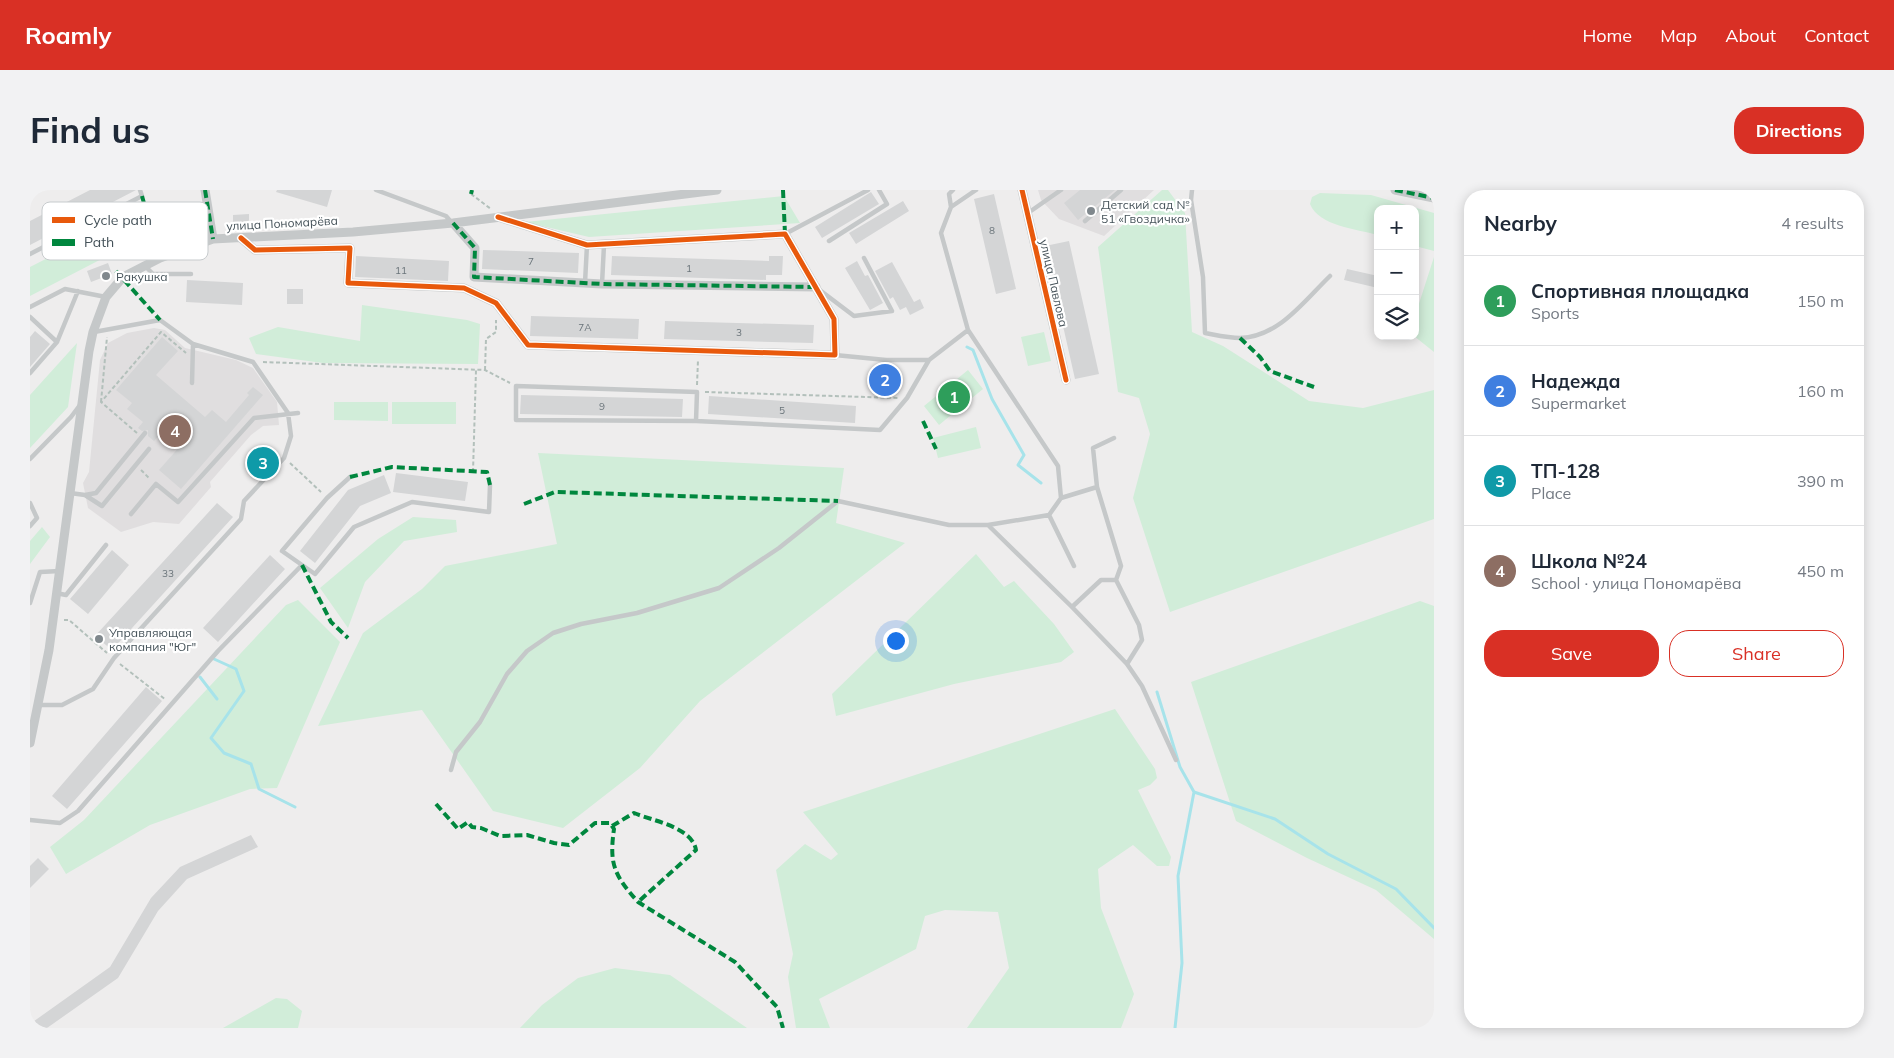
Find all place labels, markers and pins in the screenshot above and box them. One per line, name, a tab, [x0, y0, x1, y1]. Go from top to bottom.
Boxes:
place label: Детский сад № 51 «Гвоздичка»	[1101, 197, 1190, 226]
marker: Детский сад № 51 «Гвоздичка»	[1085, 205, 1097, 217]
place label: Ракушка	[116, 269, 168, 284]
marker: Ракушка	[100, 270, 112, 282]
pin: 2	[869, 361, 901, 399]
pin: 1	[938, 378, 970, 416]
pin: 4	[159, 412, 191, 450]
pin: 3	[247, 444, 279, 482]
place label: Управляющая компания "Юг"	[108, 625, 196, 654]
marker: Управляющая компания "Юг"	[93, 633, 105, 645]

